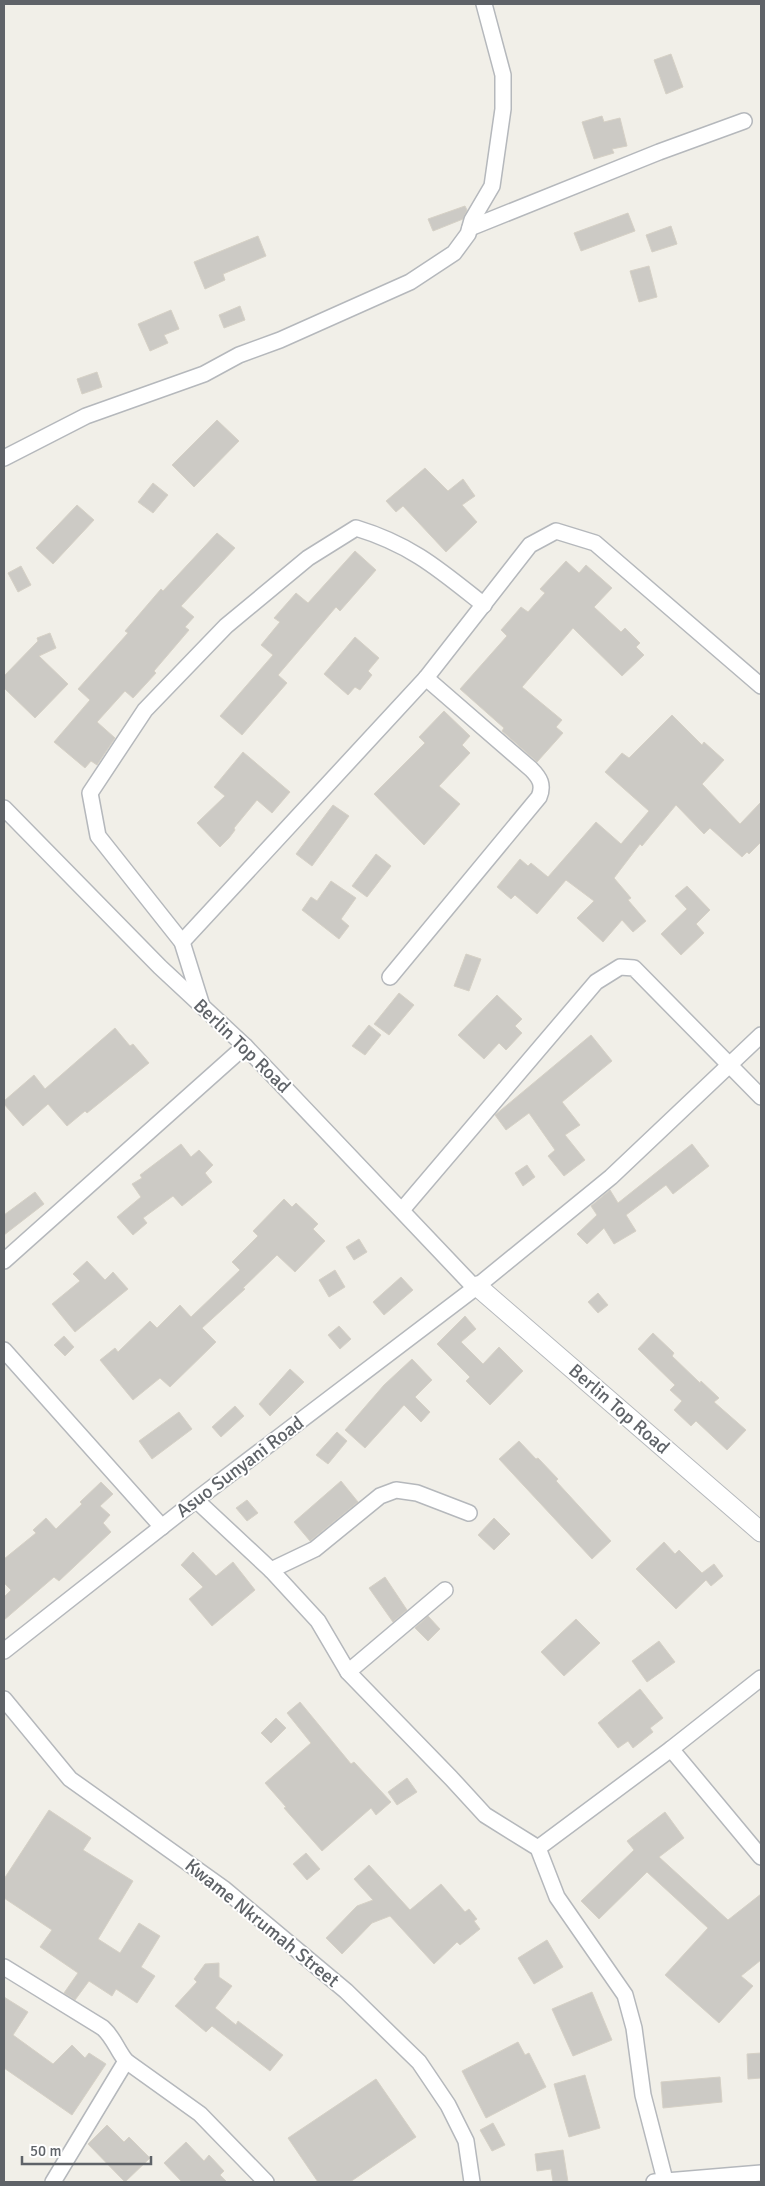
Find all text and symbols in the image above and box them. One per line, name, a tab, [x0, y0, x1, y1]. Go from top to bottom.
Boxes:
street label: Berlin Top Road	[188, 994, 296, 1098]
street label: Berlin Top Road	[564, 1359, 674, 1459]
street label: Asuo Sunyani Road	[171, 1411, 309, 1523]
street label: Kwame Nkrumah Street	[180, 1853, 344, 1993]
scale bar	[22, 2134, 151, 2166]
text: 50 m	[30, 2142, 61, 2160]

